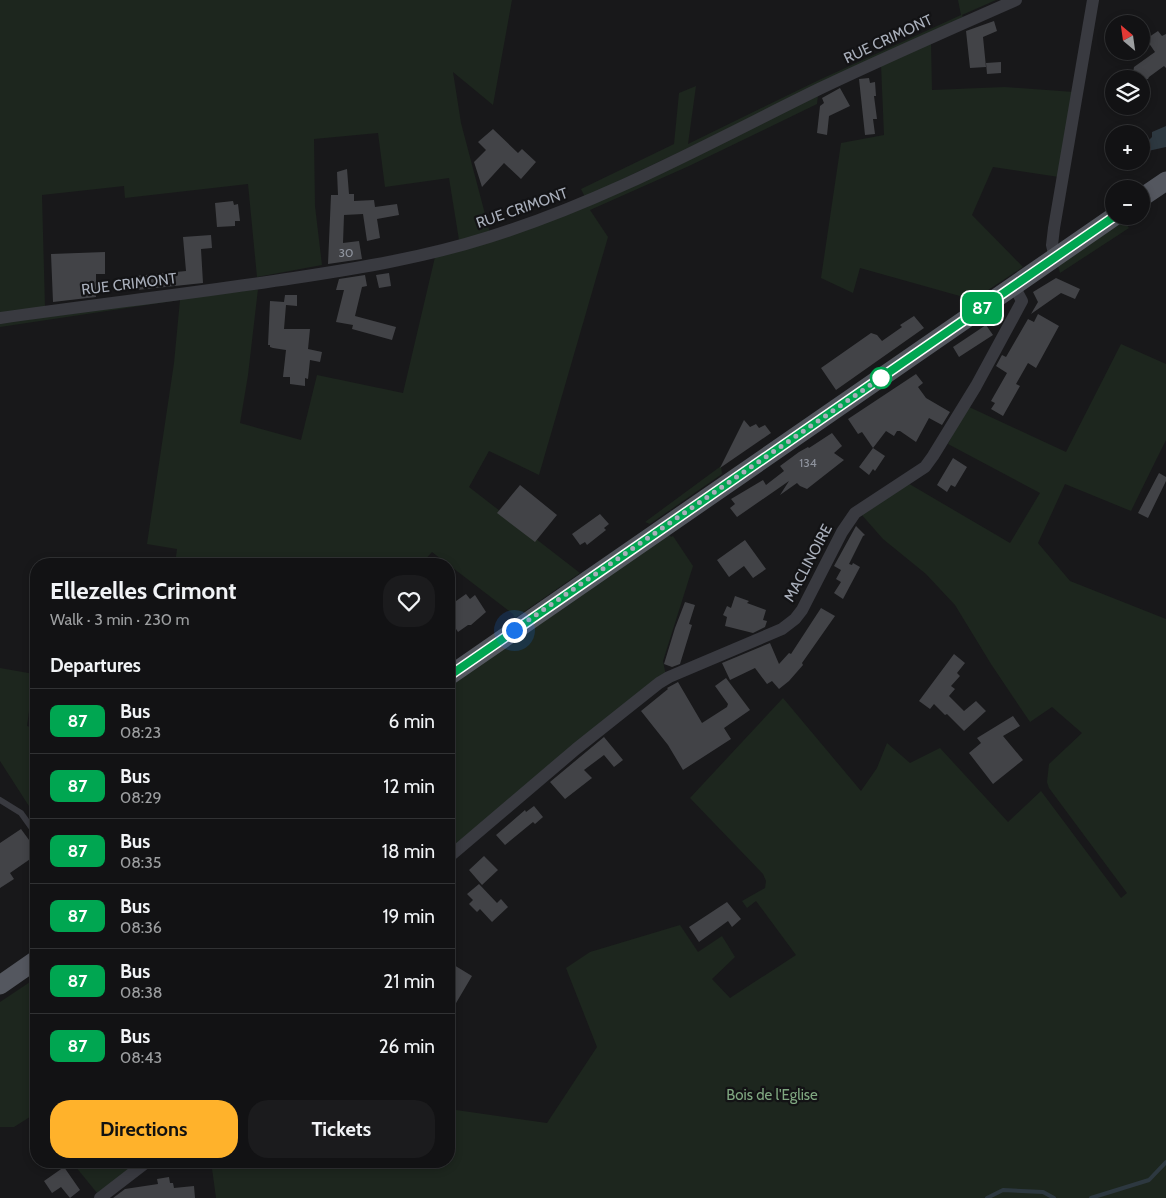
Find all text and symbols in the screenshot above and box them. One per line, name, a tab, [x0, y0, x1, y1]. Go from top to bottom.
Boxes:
street label: RUE CRIMONT	[841, 11, 935, 67]
north arrow	[1105, 15, 1150, 60]
map controls	[1105, 15, 1150, 225]
button: layers	[1105, 70, 1150, 115]
button: +	[1105, 125, 1150, 170]
button: −	[1105, 180, 1150, 225]
street label: RUE CRIMONT	[474, 184, 570, 232]
house number: 30	[339, 245, 353, 260]
street label: RUE CRIMONT	[80, 269, 178, 299]
line badge: 87	[960, 292, 1004, 324]
text: 87	[972, 297, 992, 319]
unlabelled marker	[870, 367, 892, 389]
house number: 134	[799, 455, 817, 470]
street label: MACLINOIRE	[780, 521, 836, 605]
button: heart	[383, 575, 435, 627]
text: Ellezelles Crimont	[50, 576, 237, 605]
text: Walk · 3 min · 230 m	[50, 610, 190, 629]
your location	[502, 618, 527, 643]
text: Departures	[50, 654, 141, 677]
text: Bus	[120, 700, 150, 723]
text: 87	[67, 710, 88, 732]
text: 6 min	[389, 710, 435, 733]
text: 08:23	[120, 723, 161, 742]
text: Bus	[120, 765, 150, 788]
text: 87	[67, 775, 88, 797]
text: 12 min	[383, 775, 435, 798]
text: 08:29	[120, 788, 162, 807]
text: Bus	[120, 830, 150, 853]
text: 87	[67, 840, 88, 862]
text: 18 min	[382, 840, 435, 863]
text: 08:35	[120, 853, 162, 872]
text: Bus	[120, 895, 150, 918]
text: 87	[67, 905, 88, 927]
text: 19 min	[382, 905, 435, 928]
text: 08:36	[120, 918, 162, 937]
text: Bus	[120, 960, 150, 983]
text: 87	[67, 970, 88, 992]
text: 21 min	[383, 970, 435, 993]
text: 08:38	[120, 983, 163, 1002]
text: Bus	[120, 1025, 150, 1048]
text: 87	[67, 1035, 88, 1057]
text: 26 min	[379, 1035, 435, 1058]
text: 08:43	[120, 1048, 162, 1067]
park label: Bois de l'Eglise	[726, 1086, 818, 1104]
button: Directions	[50, 1100, 238, 1158]
button: Tickets	[248, 1100, 435, 1158]

